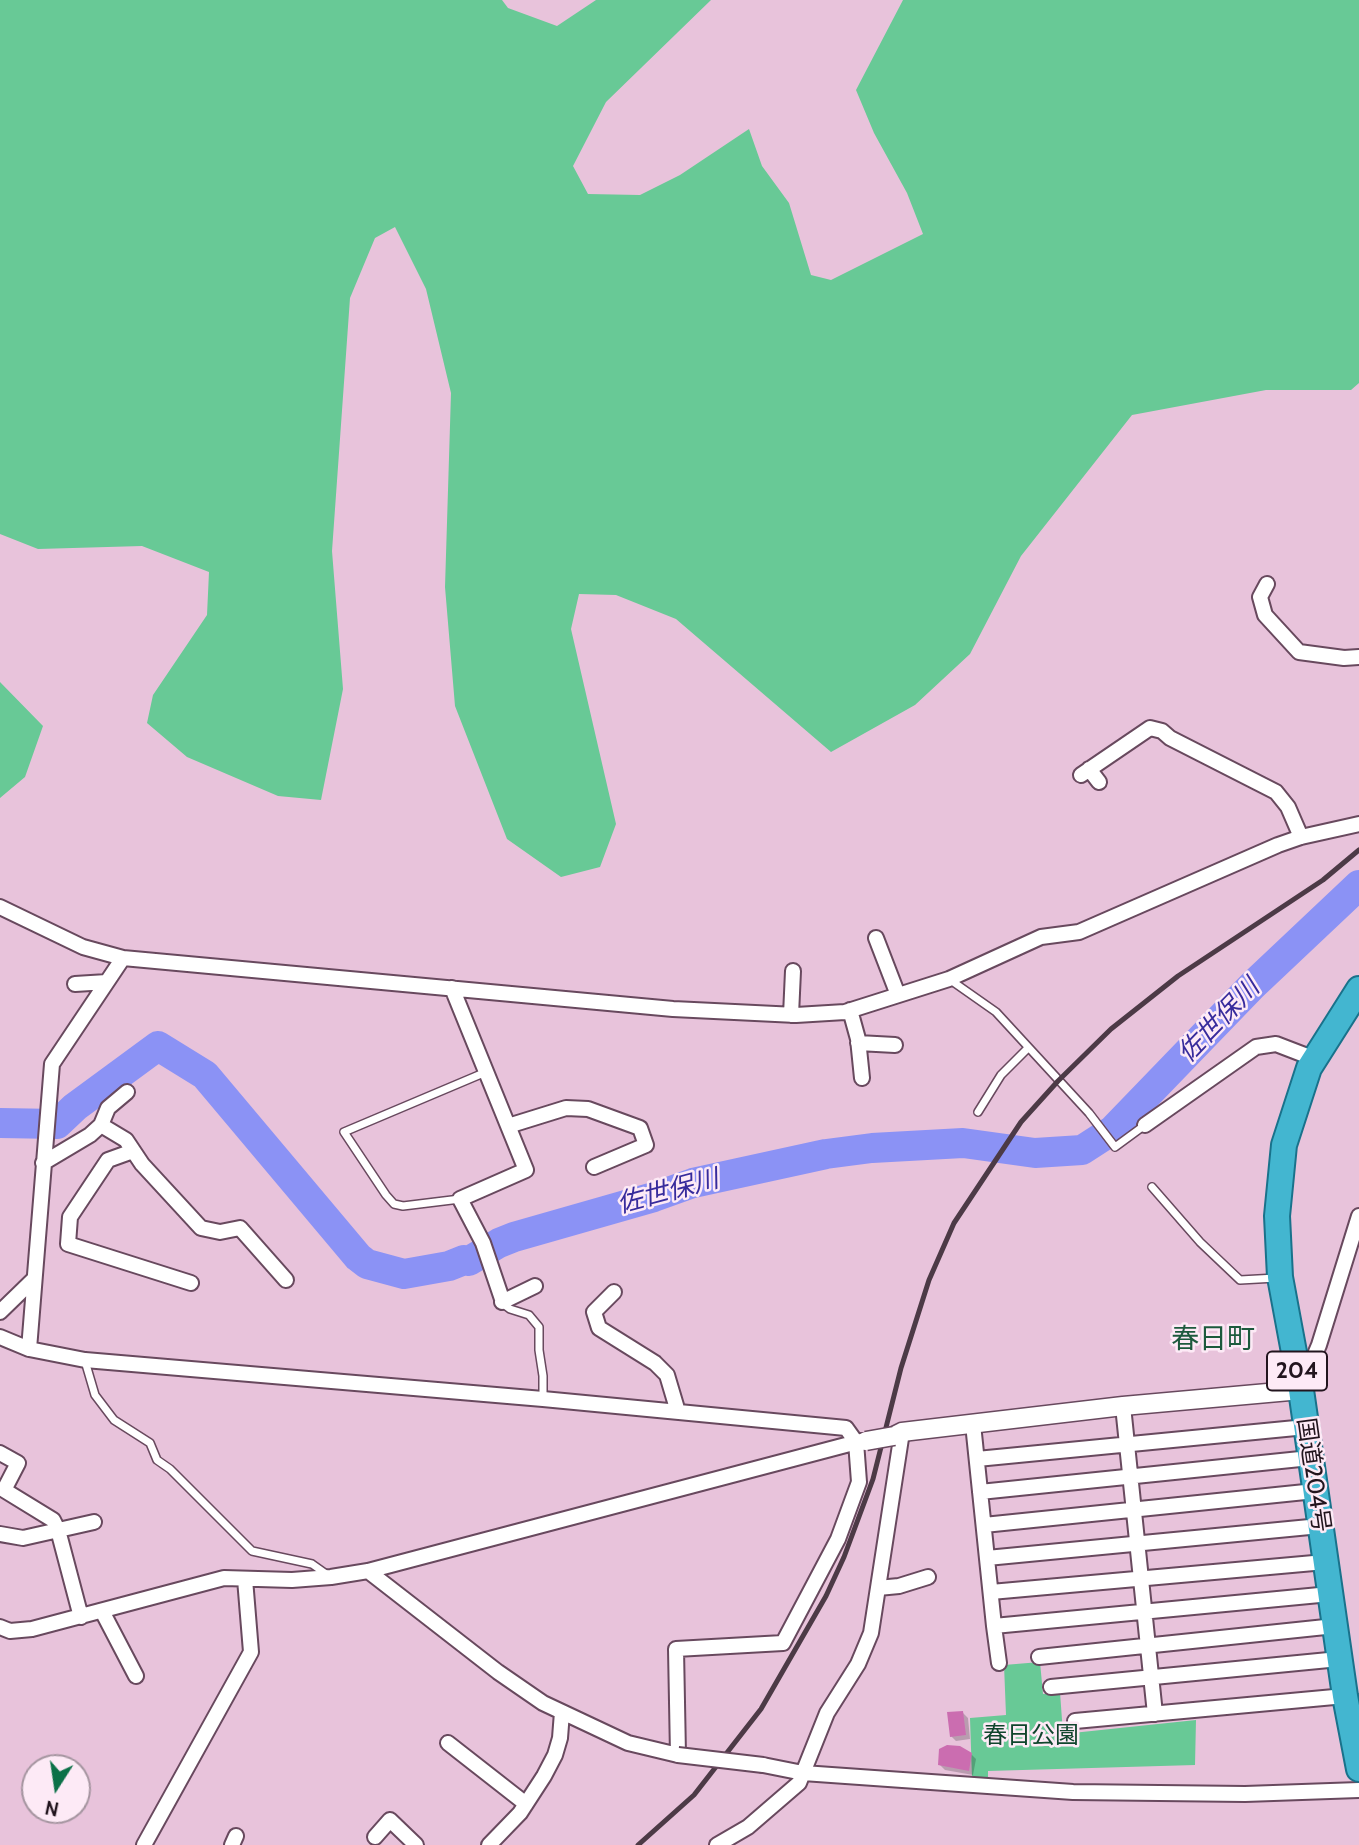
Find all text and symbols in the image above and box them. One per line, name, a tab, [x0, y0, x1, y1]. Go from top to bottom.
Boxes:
water label: 佐世保川	[1172, 973, 1266, 1069]
water label: 佐世保川	[614, 1163, 722, 1221]
district label: 春日町	[1171, 1323, 1255, 1357]
road number: 204	[1267, 1352, 1327, 1390]
street label: 国道204号	[1291, 1416, 1335, 1534]
park label: 春日公園	[983, 1722, 1079, 1750]
north arrow	[21, 1754, 91, 1824]
text: N	[43, 1795, 61, 1821]

